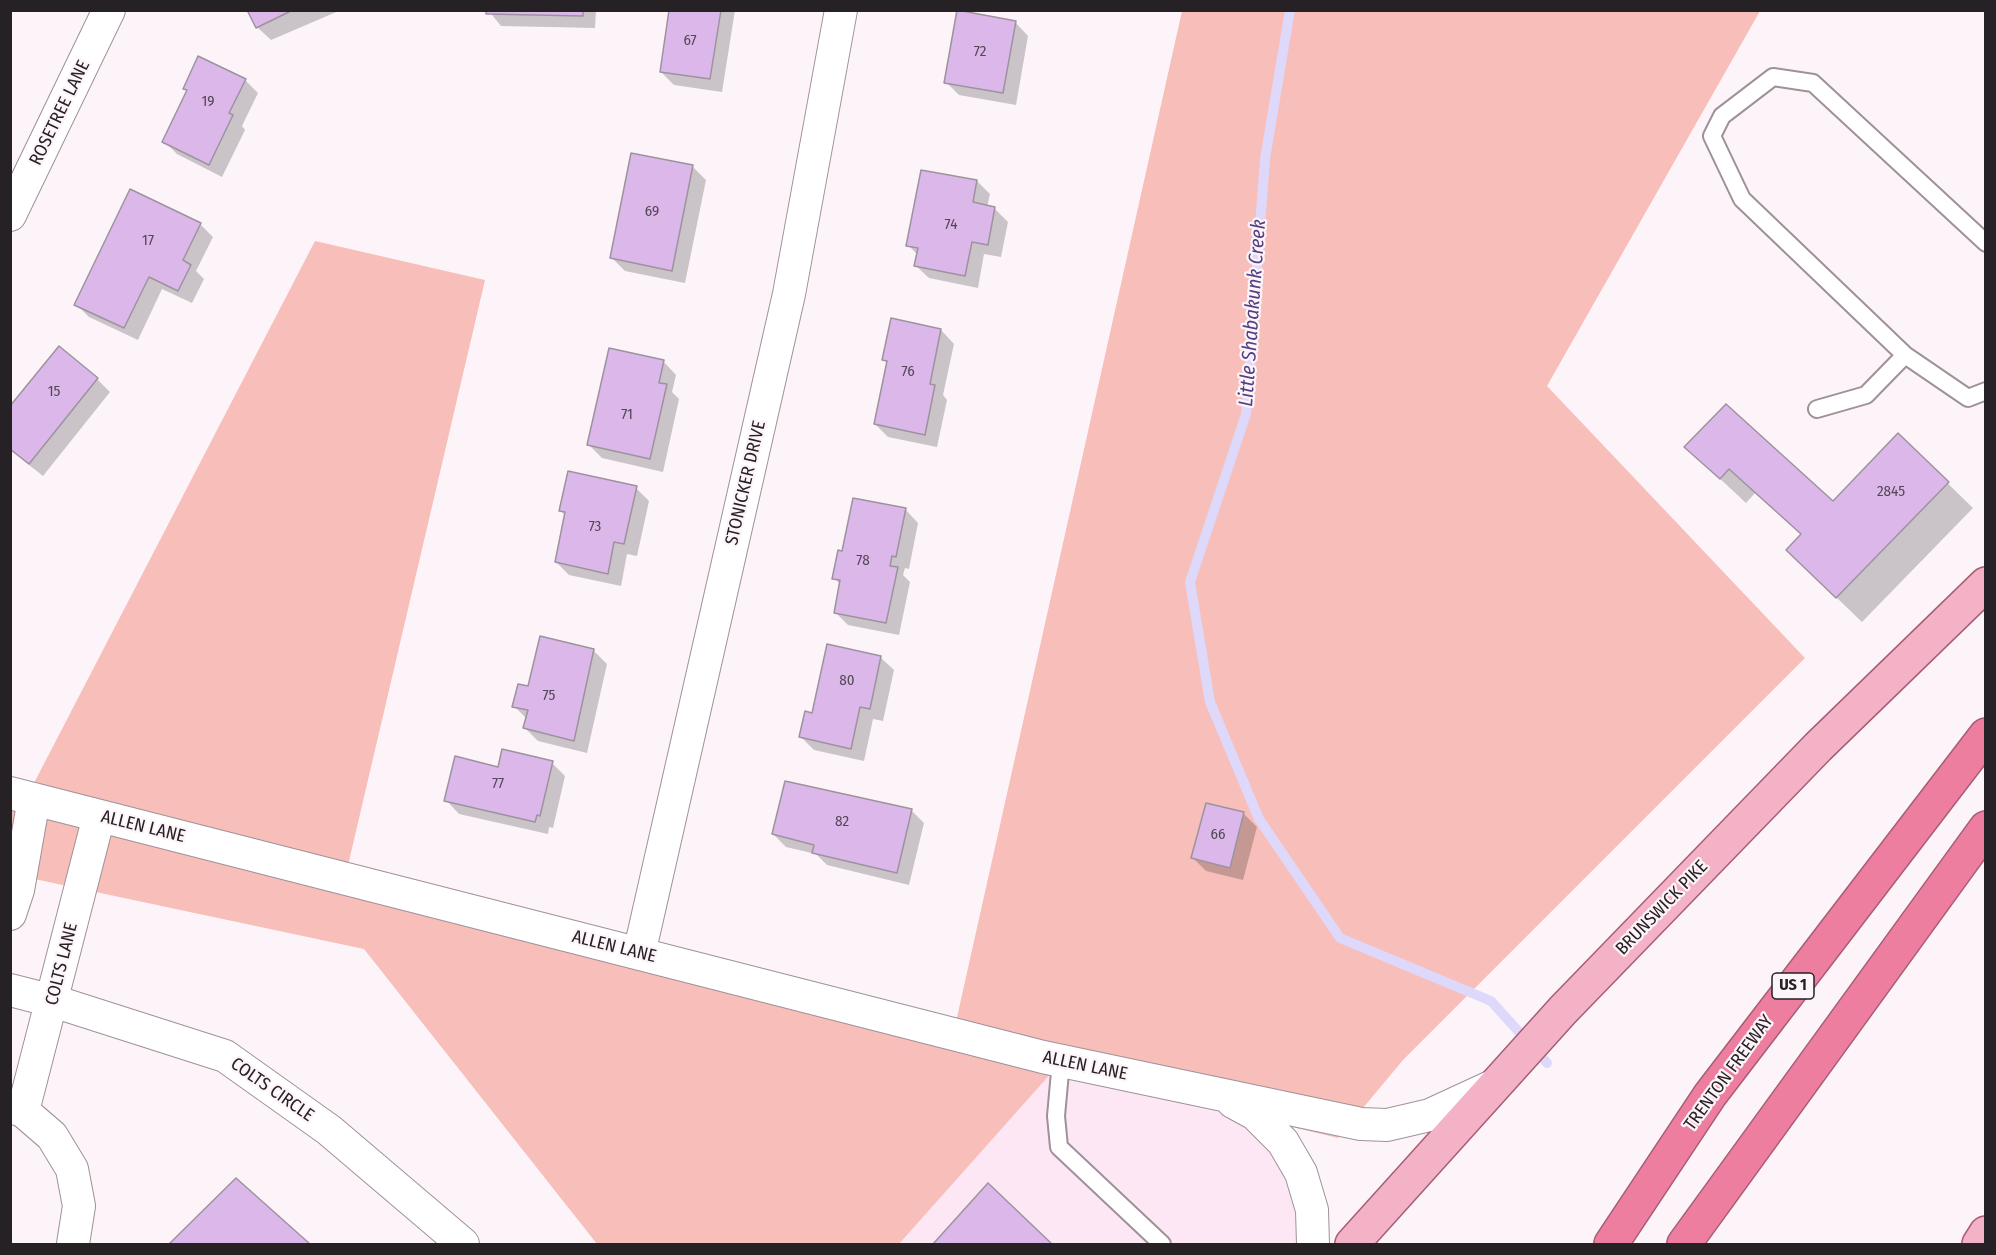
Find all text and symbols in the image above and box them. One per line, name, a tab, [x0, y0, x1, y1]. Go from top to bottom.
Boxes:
house number: 67	[683, 32, 697, 50]
house number: 72	[974, 43, 986, 61]
street label: ROSETREE LANE	[25, 57, 95, 169]
house number: 19	[201, 93, 215, 111]
house number: 69	[645, 203, 659, 221]
house number: 74	[945, 216, 957, 234]
water label: Little Shabakunk Creek	[1234, 219, 1272, 407]
house number: 17	[142, 232, 154, 250]
house number: 76	[901, 363, 915, 381]
house number: 15	[48, 383, 60, 401]
house number: 71	[621, 406, 633, 424]
street label: STONICKER DRIVE	[721, 419, 771, 547]
house number: 2845	[1877, 483, 1905, 501]
house number: 73	[589, 518, 601, 536]
house number: 78	[856, 552, 870, 570]
house number: 80	[839, 672, 855, 690]
house number: 75	[543, 687, 555, 705]
house number: 77	[492, 775, 504, 793]
street label: ALLEN LANE	[99, 806, 187, 848]
house number: 82	[835, 813, 849, 831]
house number: 66	[1211, 826, 1225, 844]
street label: BRUNSWICK PIKE	[1612, 856, 1712, 960]
street label: COLTS LANE	[41, 920, 83, 1008]
street label: ALLEN LANE	[570, 926, 658, 968]
road number: US 1	[1772, 973, 1814, 999]
street label: TRENTON FREEWAY	[1680, 1011, 1778, 1135]
street label: ALLEN LANE	[1041, 1047, 1129, 1085]
street label: COLTS CIRCLE	[226, 1053, 318, 1127]

